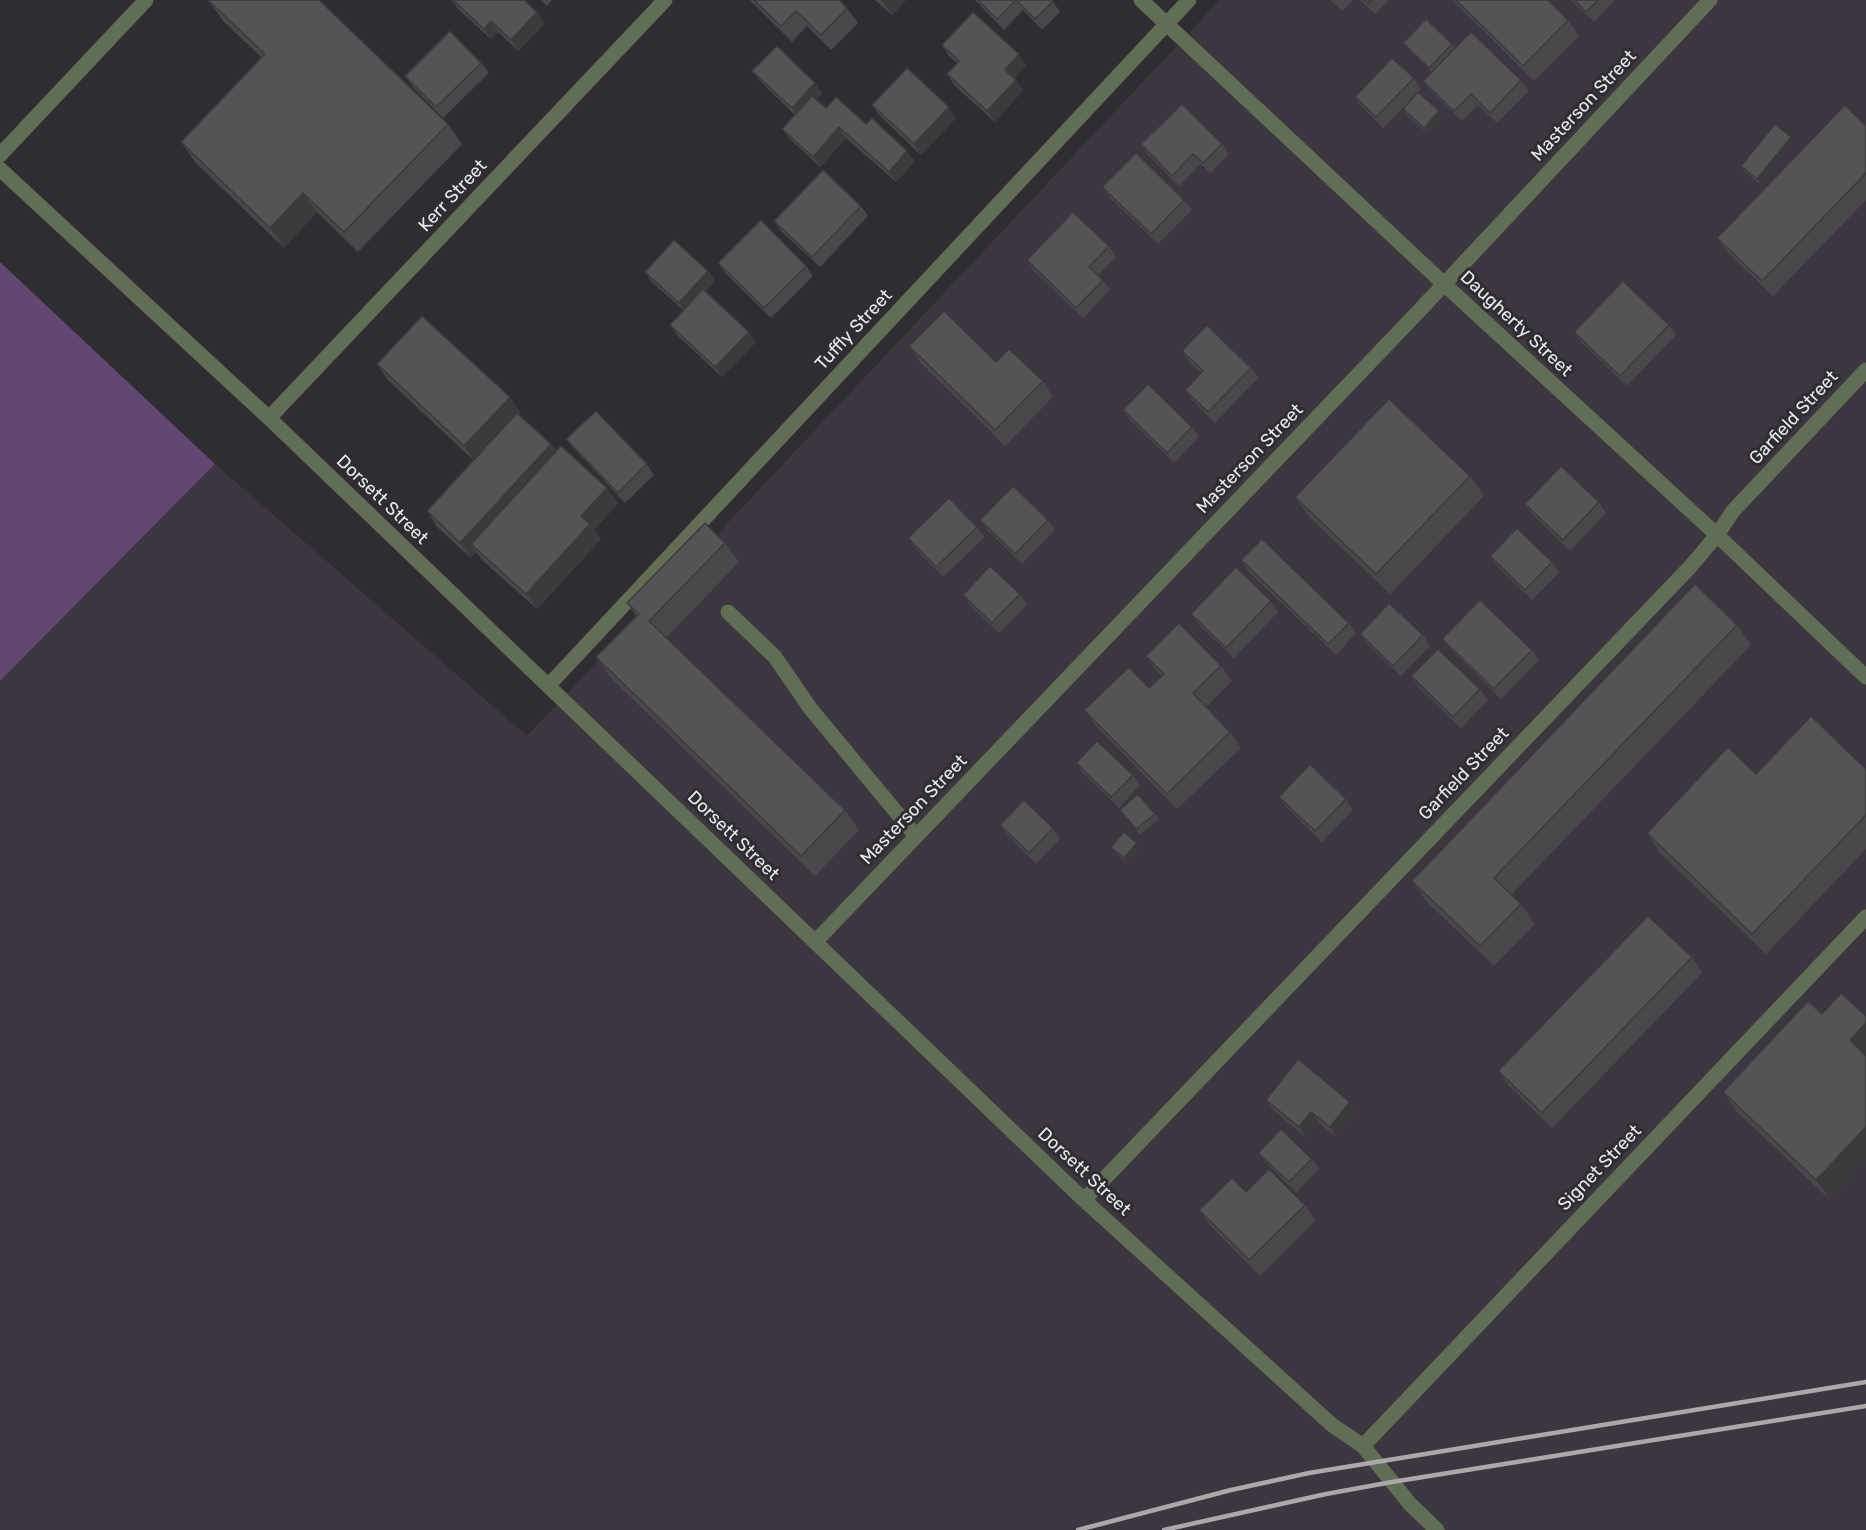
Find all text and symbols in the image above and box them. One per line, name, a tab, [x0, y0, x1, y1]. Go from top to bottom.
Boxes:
street label: Masterson Street	[1527, 46, 1641, 166]
street label: Kerr Street	[414, 156, 492, 236]
street label: Daugherty Street	[1456, 267, 1576, 381]
street label: Tuffly Street	[811, 285, 897, 375]
street label: Garfield Street	[1745, 367, 1843, 469]
street label: Masterson Street	[1192, 400, 1308, 518]
street label: Dorsett Street	[332, 451, 432, 549]
street label: Garfield Street	[1414, 723, 1514, 825]
street label: Masterson Street	[856, 751, 972, 869]
street label: Dorsett Street	[683, 787, 783, 885]
street label: Signet Street	[1554, 1121, 1646, 1215]
street label: Dorsett Street	[1033, 1123, 1135, 1221]

